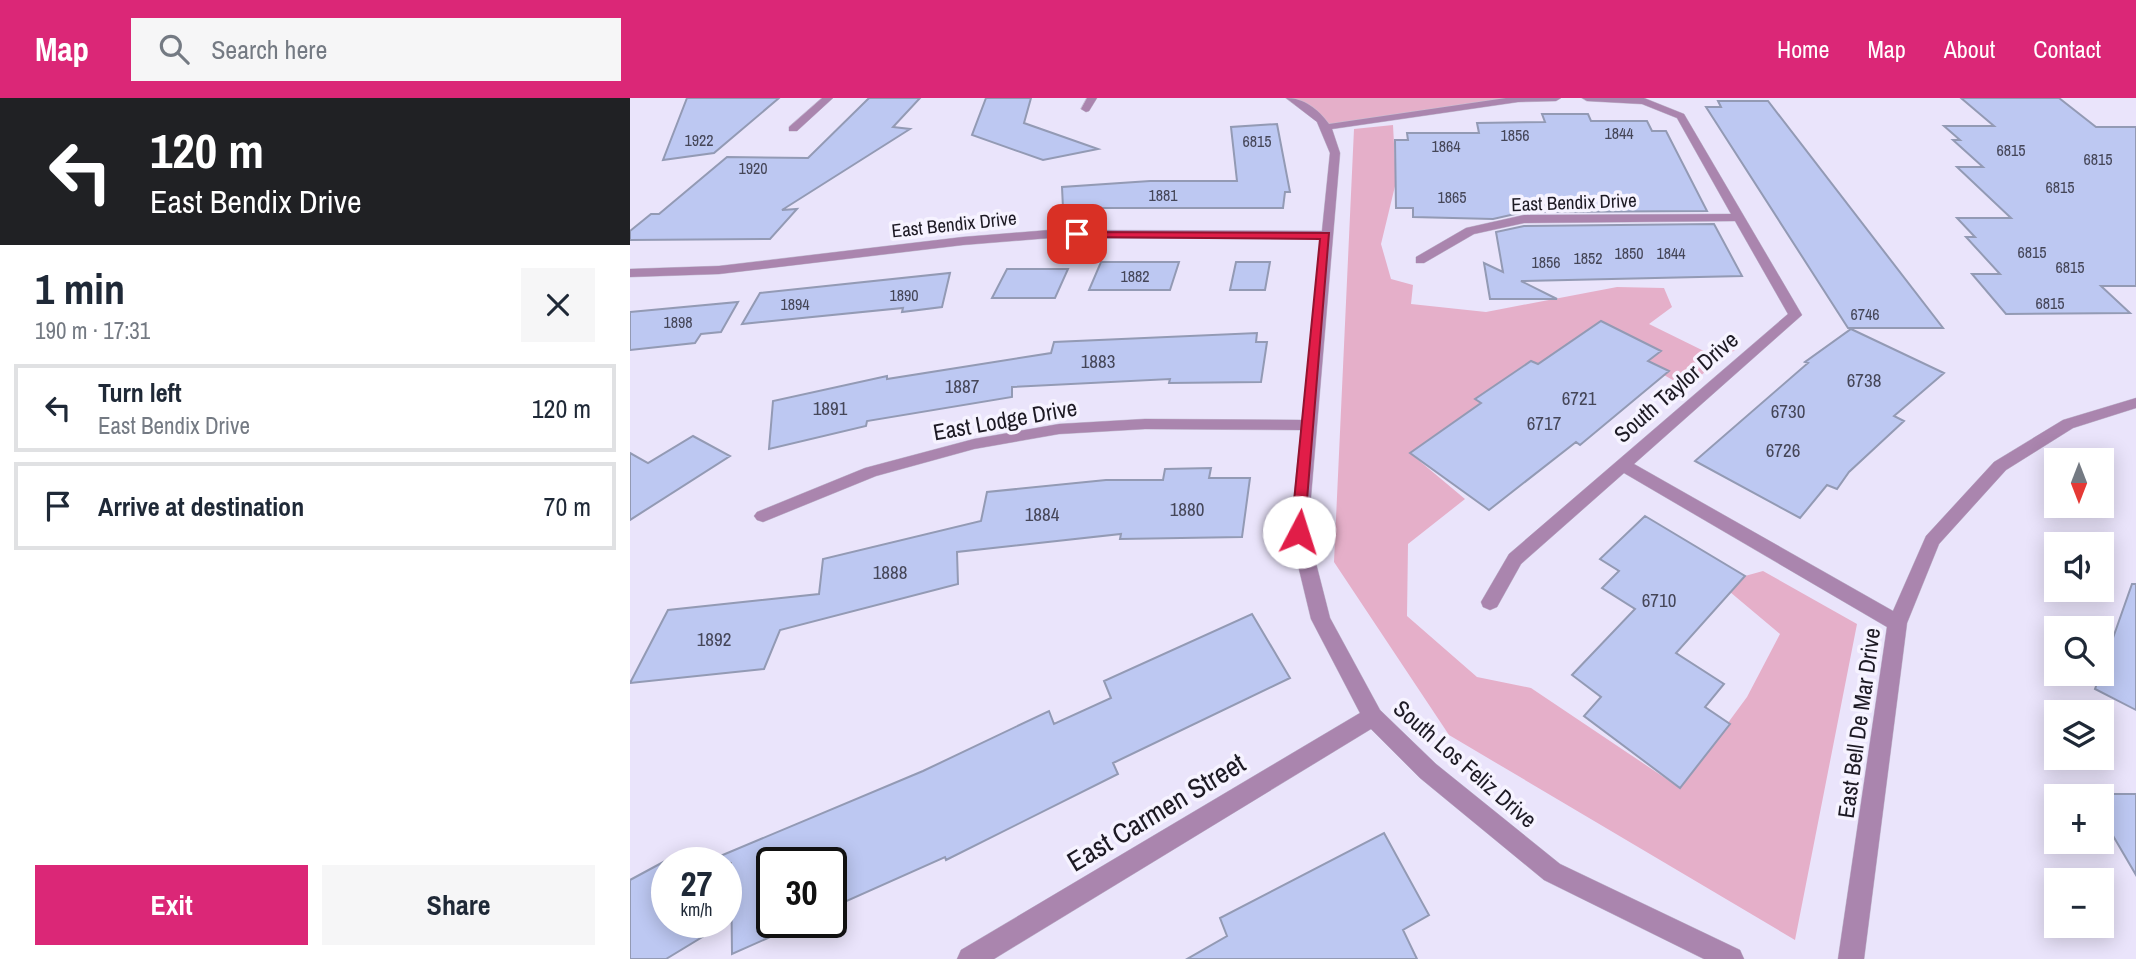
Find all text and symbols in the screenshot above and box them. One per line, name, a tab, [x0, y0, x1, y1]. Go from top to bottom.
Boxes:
search box	[131, 18, 621, 81]
text: Map	[35, 27, 89, 71]
icon: search	[155, 30, 193, 68]
text: Search here	[211, 32, 327, 67]
text: Home	[1777, 33, 1829, 65]
text: Map	[1867, 33, 1906, 65]
text: About	[1944, 33, 1995, 65]
text: Contact	[2033, 33, 2101, 65]
text: 120 m	[150, 117, 264, 183]
house number: 1844	[1604, 122, 1634, 144]
house number: 1856	[1500, 124, 1530, 146]
icon: left	[35, 126, 126, 217]
house number: 1922	[684, 129, 714, 151]
house number: 6815	[1242, 130, 1272, 152]
house number: 1864	[1431, 135, 1461, 157]
house number: 6815	[1996, 139, 2026, 161]
house number: 6815	[2083, 148, 2113, 170]
house number: 1920	[738, 157, 768, 179]
house number: 6815	[2045, 176, 2075, 198]
text: East Bendix Drive	[150, 180, 362, 223]
house number: 1881	[1148, 184, 1178, 206]
house number: 1865	[1437, 186, 1467, 208]
street label: East Bendix Drive	[1511, 187, 1637, 217]
pin	[1047, 204, 1107, 264]
street label: East Bendix Drive	[890, 205, 1018, 243]
icon: arrive	[1058, 215, 1096, 253]
house number: 6815	[2017, 241, 2047, 263]
house number: 1850	[1614, 242, 1644, 264]
house number: 1844	[1656, 242, 1686, 264]
house number: 1852	[1573, 247, 1603, 269]
house number: 1856	[1531, 251, 1561, 273]
house number: 6815	[2055, 256, 2085, 278]
text: 1 min	[35, 261, 125, 317]
house number: 1882	[1120, 265, 1150, 287]
button: close	[521, 268, 595, 342]
house number: 1890	[889, 284, 919, 306]
house number: 6815	[2035, 292, 2065, 314]
house number: 1894	[780, 293, 810, 315]
house number: 6746	[1850, 303, 1880, 325]
house number: 1898	[663, 311, 693, 333]
text: 190 m · 17:31	[35, 315, 150, 346]
street label: South Taylor Drive	[1607, 324, 1744, 449]
house number: 1883	[1081, 348, 1115, 374]
house number: 6738	[1847, 367, 1881, 393]
house number: 1887	[945, 373, 980, 399]
text: Turn left	[98, 375, 182, 410]
house number: 6721	[1562, 385, 1597, 411]
icon: left	[39, 389, 77, 427]
text: 120 m	[532, 391, 591, 426]
street label: East Lodge Drive	[930, 392, 1079, 447]
house number: 1891	[813, 395, 848, 421]
house number: 6730	[1771, 398, 1805, 424]
text: East Bendix Drive	[98, 410, 250, 441]
house number: 6717	[1527, 410, 1562, 436]
house number: 6726	[1766, 437, 1800, 463]
north arrow	[2044, 448, 2114, 518]
map controls	[2044, 448, 2114, 938]
icon: arrive	[39, 487, 77, 525]
text: Arrive at destination	[98, 489, 304, 524]
text: 70 m	[544, 489, 591, 524]
position arrow	[1262, 495, 1336, 569]
house number: 1880	[1170, 496, 1204, 522]
house number: 1884	[1025, 501, 1060, 527]
button: sound	[2044, 532, 2114, 602]
house number: 1888	[873, 559, 907, 585]
house number: 6710	[1642, 587, 1676, 613]
button: search	[2044, 616, 2114, 686]
house number: 1892	[697, 626, 731, 652]
street label: East Bell De Mar Drive	[1830, 626, 1887, 820]
street label: South Los Feliz Drive	[1387, 693, 1544, 835]
button: layers	[2044, 700, 2114, 770]
street label: East Carmen Street	[1060, 744, 1252, 880]
button: +	[2044, 784, 2114, 854]
speed limit sign: 30	[756, 847, 847, 938]
text: 27	[681, 860, 712, 907]
button: Exit	[35, 865, 308, 945]
button: Share	[322, 865, 595, 945]
button: −	[2044, 868, 2114, 938]
text: km/h	[681, 897, 713, 922]

